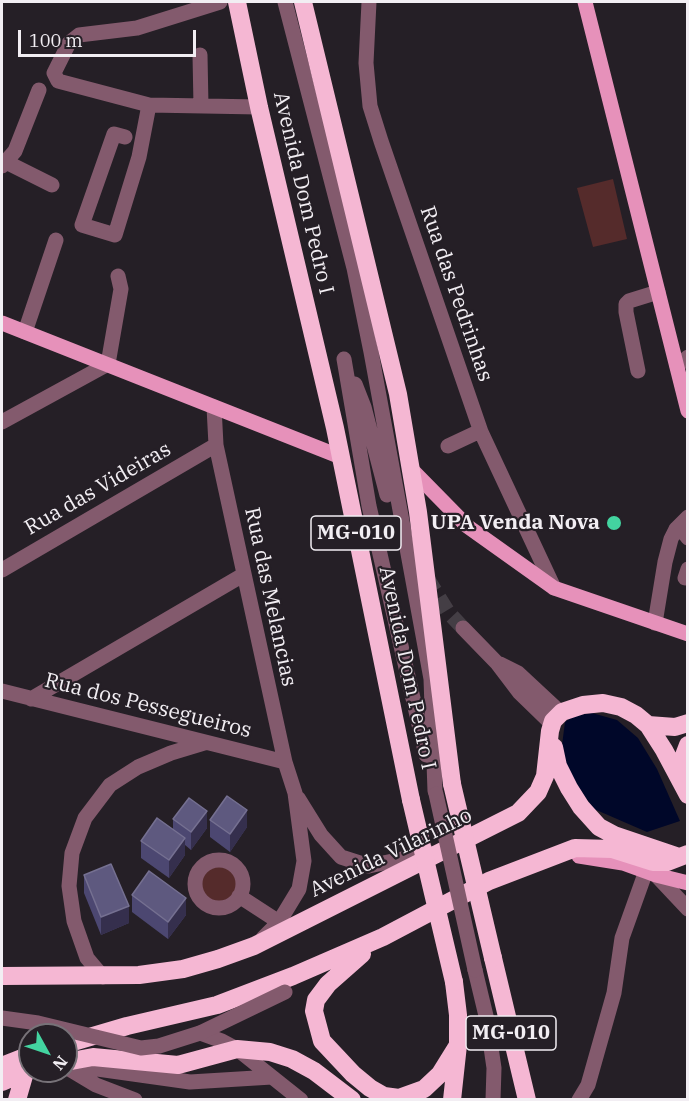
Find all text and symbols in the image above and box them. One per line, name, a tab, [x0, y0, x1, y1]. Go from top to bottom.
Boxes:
scale bar	[21, 18, 200, 56]
text: 100 m	[29, 29, 83, 52]
street label: Avenida Dom Pedro I	[267, 89, 339, 297]
street label: Rua das Pedrinhas	[414, 203, 498, 385]
street label: Rua das Videiras	[20, 437, 176, 541]
street label: Rua das Melancias	[239, 505, 301, 689]
place label: UPA Venda Nova	[431, 510, 600, 536]
marker: UPA Venda Nova	[605, 514, 623, 532]
road number: MG-010	[311, 516, 401, 550]
street label: Avenida Dom Pedro I	[373, 564, 441, 772]
street label: Rua dos Pessegueiros	[42, 668, 254, 744]
street label: Avenida Vilarinho	[306, 803, 476, 903]
road number: MG-010	[466, 1016, 556, 1050]
north arrow	[18, 1023, 78, 1083]
text: N	[49, 1052, 72, 1075]

